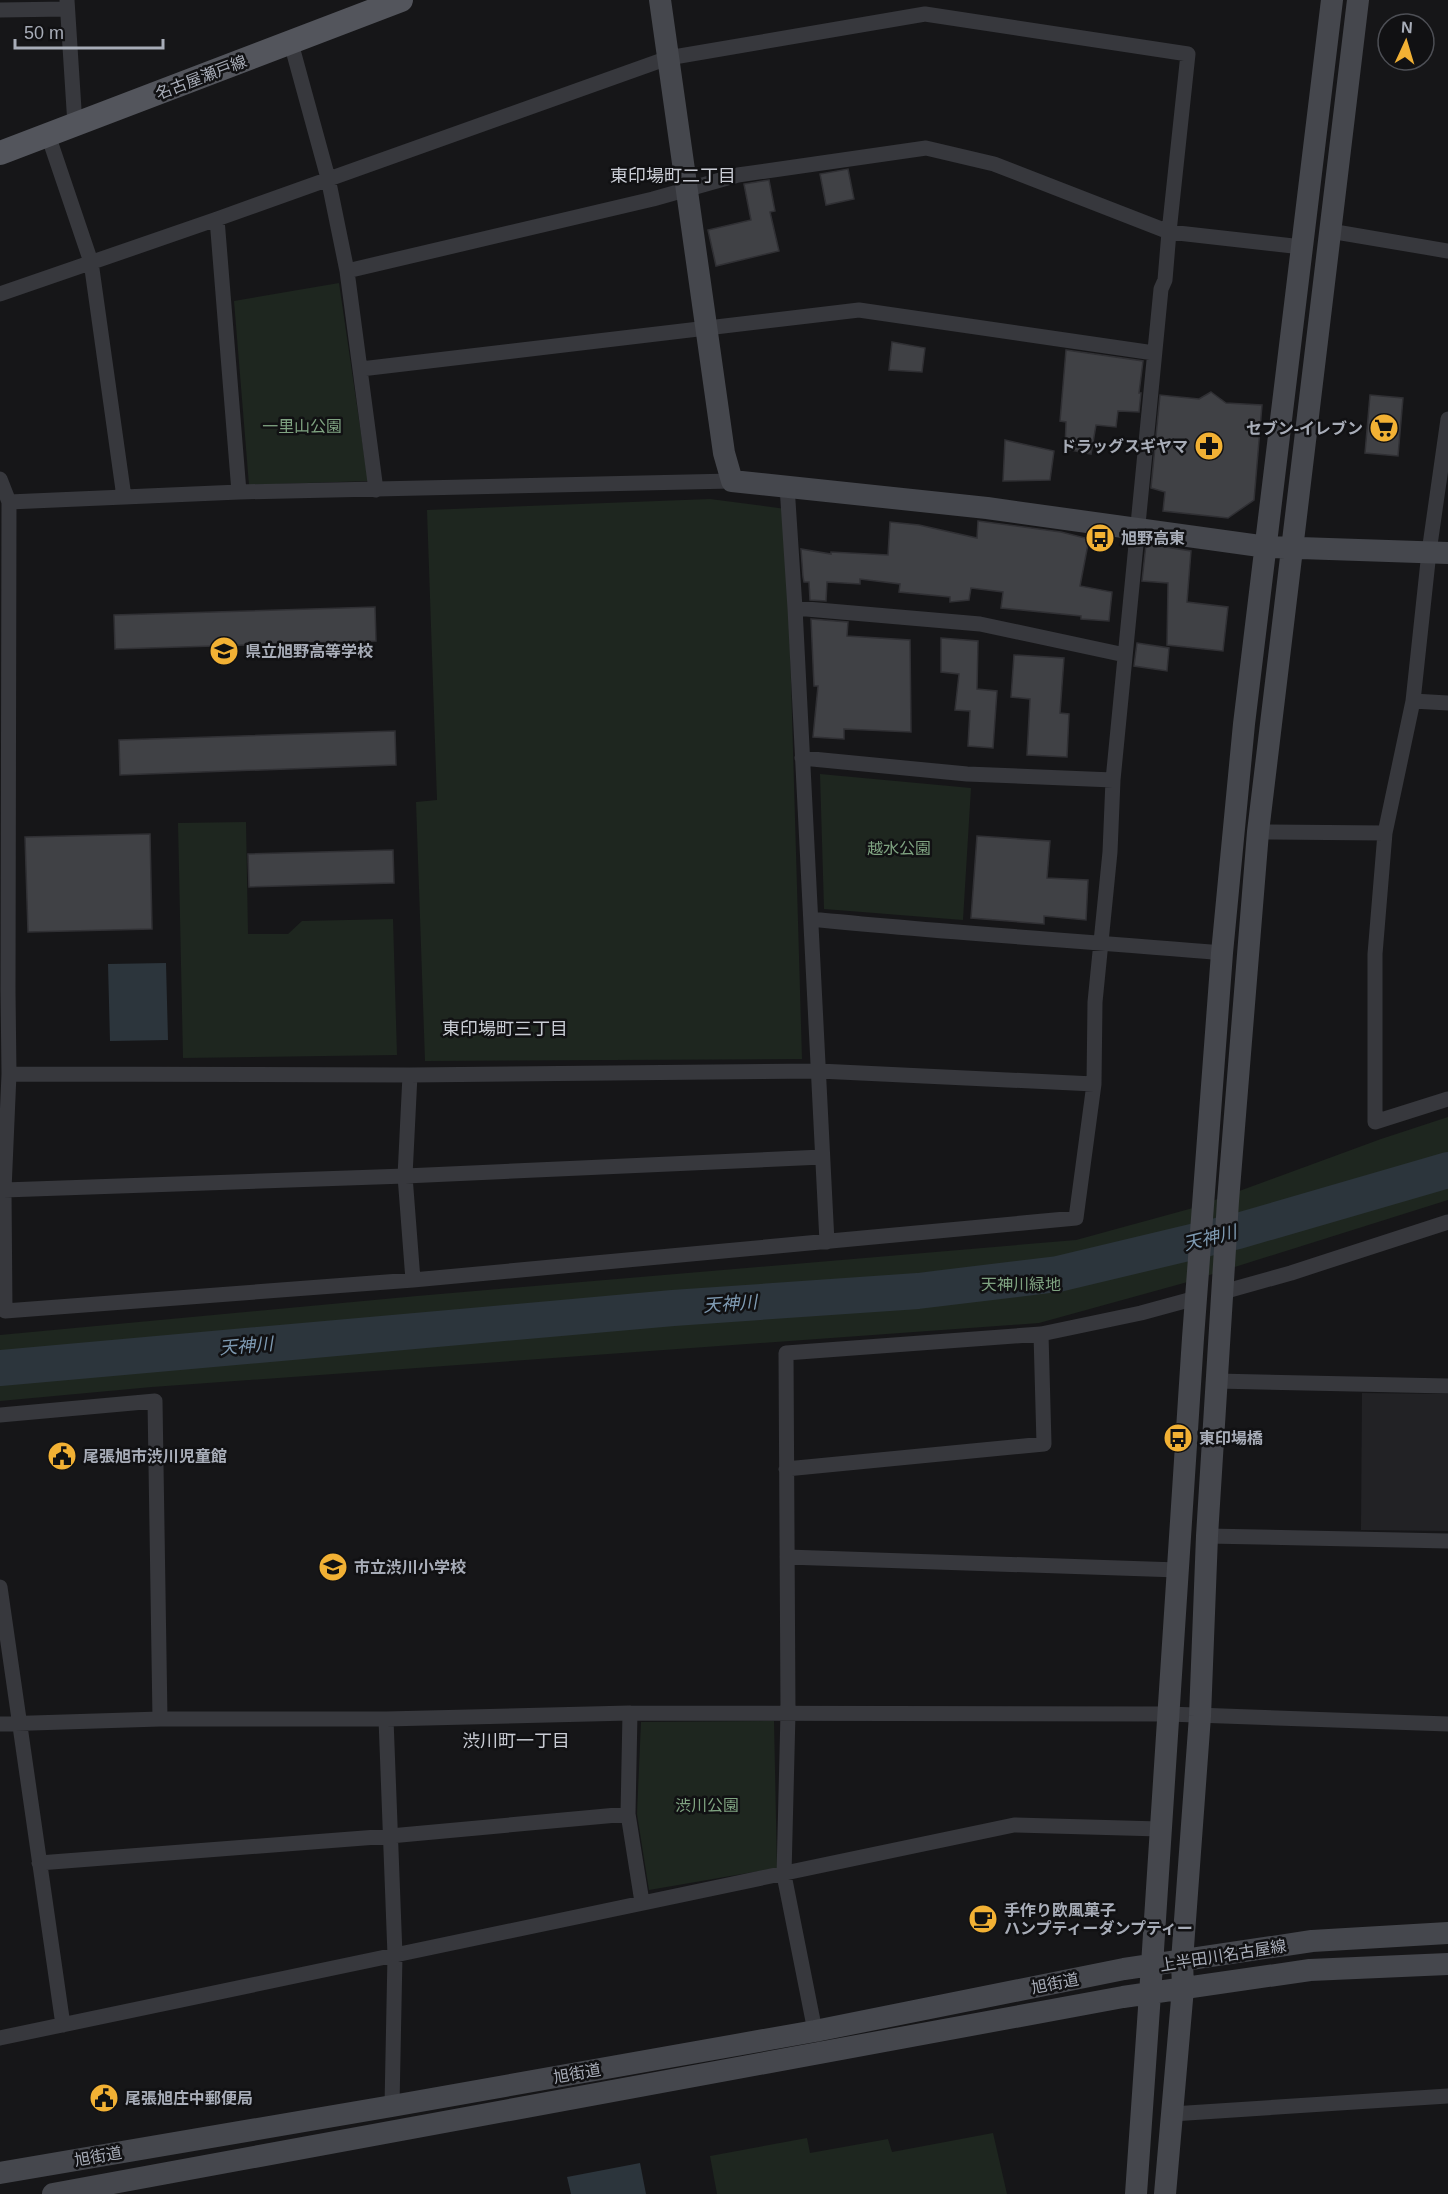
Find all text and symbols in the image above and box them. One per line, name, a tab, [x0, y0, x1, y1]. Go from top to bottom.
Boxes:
scale bar	[15, 12, 164, 50]
north arrow	[1376, 12, 1436, 72]
text: N	[1401, 19, 1413, 36]
text: 50 m	[24, 23, 64, 43]
street label: 名古屋瀬戸線	[153, 52, 249, 103]
district label: 東印場町二丁目	[610, 166, 736, 186]
supermarket icon: セブン-イレブン	[1368, 412, 1400, 444]
park label: 一里山公園	[262, 418, 342, 435]
place label: セブン-イレブン	[1246, 420, 1363, 437]
pharmacy icon: ドラッグスギヤマ	[1193, 430, 1225, 462]
place label: ドラッグスギヤマ	[1060, 437, 1188, 455]
bus stop icon: 旭野高東	[1084, 522, 1116, 554]
place label: 旭野高東	[1121, 530, 1185, 547]
school or university icon: 県立旭野高等学校	[208, 635, 240, 667]
place label: 県立旭野高等学校	[245, 643, 373, 660]
park label: 越水公園	[867, 840, 931, 857]
district label: 東印場町三丁目	[442, 1019, 568, 1039]
water label: 天神川	[1181, 1221, 1241, 1254]
park label: 天神川緑地	[981, 1276, 1061, 1293]
water label: 天神川	[702, 1292, 760, 1316]
water label: 天神川	[218, 1334, 276, 1358]
bus stop icon: 東印場橋	[1162, 1422, 1194, 1454]
place label: 東印場橋	[1199, 1430, 1263, 1447]
public building icon: 尾張旭市渋川児童館	[46, 1440, 78, 1472]
place label: 尾張旭市渋川児童館	[83, 1448, 227, 1465]
school or university icon: 市立渋川小学校	[317, 1551, 349, 1583]
place label: 市立渋川小学校	[354, 1559, 466, 1576]
district label: 渋川町一丁目	[462, 1731, 570, 1751]
park label: 渋川公園	[675, 1797, 739, 1814]
place label: 手作り欧風菓子 ハンプティーダンプティー	[1004, 1902, 1193, 1937]
cafe icon: 手作り欧風菓子 ハンプティーダンプティー	[967, 1903, 999, 1935]
street label: 上半田川名古屋線	[1159, 1937, 1288, 1974]
street label: 旭街道	[1030, 1971, 1080, 1996]
street label: 旭街道	[552, 2061, 602, 2086]
public building icon: 尾張旭庄中郵便局	[88, 2082, 120, 2114]
place label: 尾張旭庄中郵便局	[125, 2090, 253, 2107]
street label: 旭街道	[73, 2144, 123, 2169]

